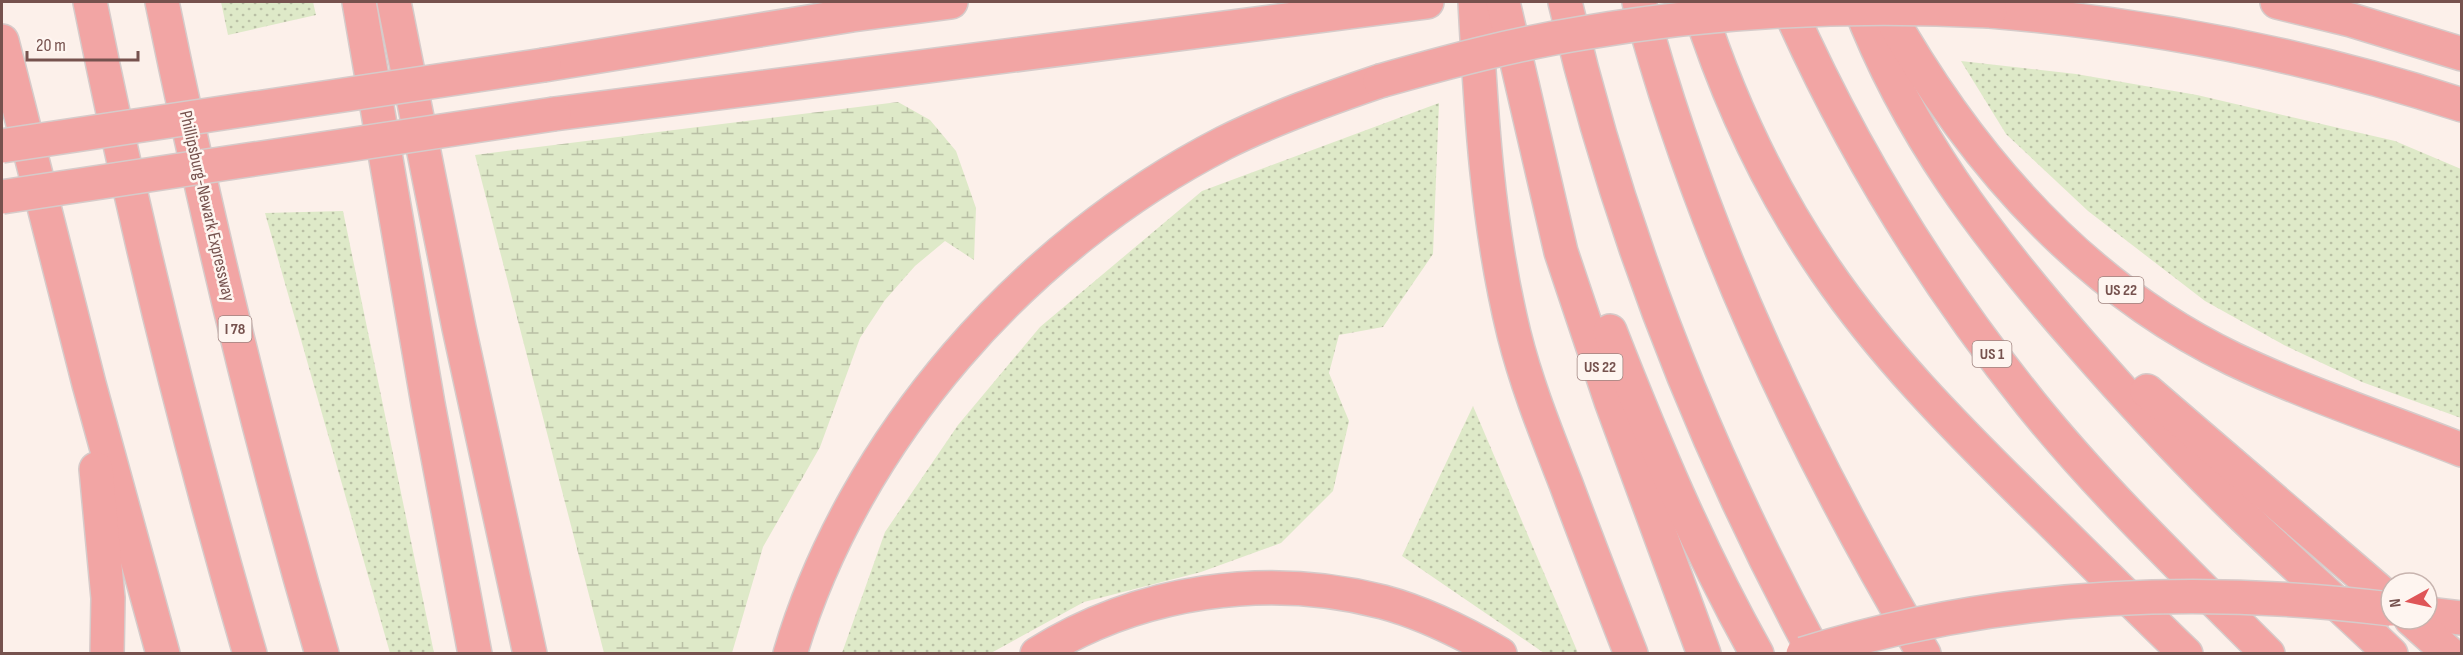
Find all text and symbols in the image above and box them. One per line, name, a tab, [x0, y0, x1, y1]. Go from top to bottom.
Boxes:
scale bar	[27, 24, 138, 62]
text: 20 m	[36, 35, 66, 56]
street label: Phillipsburg-Newark Expressway	[175, 109, 239, 303]
road number: US 22	[2098, 277, 2144, 303]
road number: I 78	[218, 316, 252, 342]
road number: US 1	[1972, 341, 2012, 367]
road number: US 22	[1578, 354, 1622, 380]
north arrow	[2379, 571, 2439, 631]
text: N	[2386, 597, 2406, 608]

